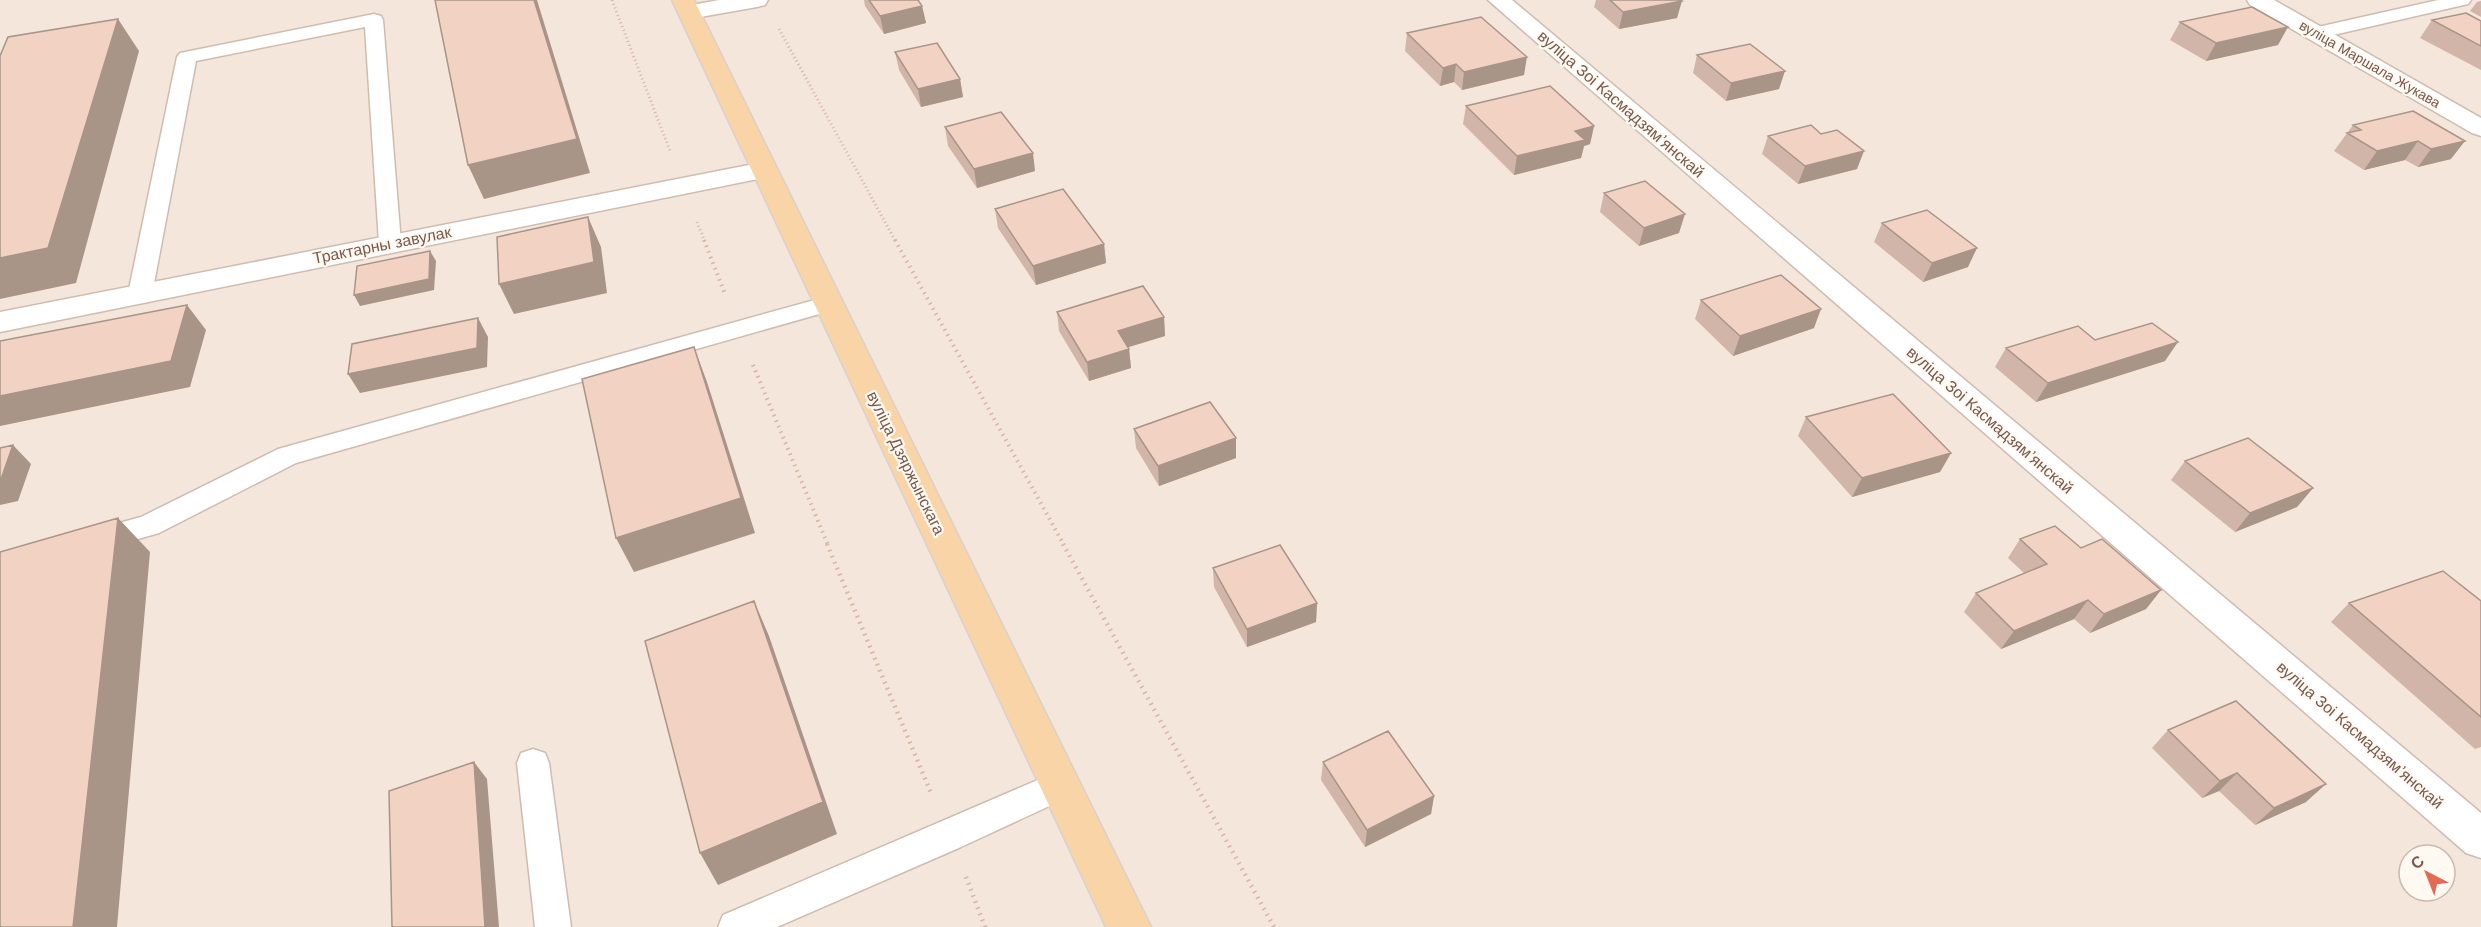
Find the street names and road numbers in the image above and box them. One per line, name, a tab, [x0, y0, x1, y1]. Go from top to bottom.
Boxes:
street label: вуліца Маршала Жукава	[2297, 17, 2444, 111]
street label: вуліца Зоі Касмадзямʼянскай	[1534, 27, 1708, 181]
street label: Трактарны завулак	[311, 223, 454, 267]
street label: вуліца Зоі Касмадзямʼянскай	[1903, 343, 2077, 497]
street label: вуліца Дзяржынскага	[864, 389, 948, 537]
street label: вуліца Зоі Касмадзямʼянскай	[2273, 658, 2447, 812]

